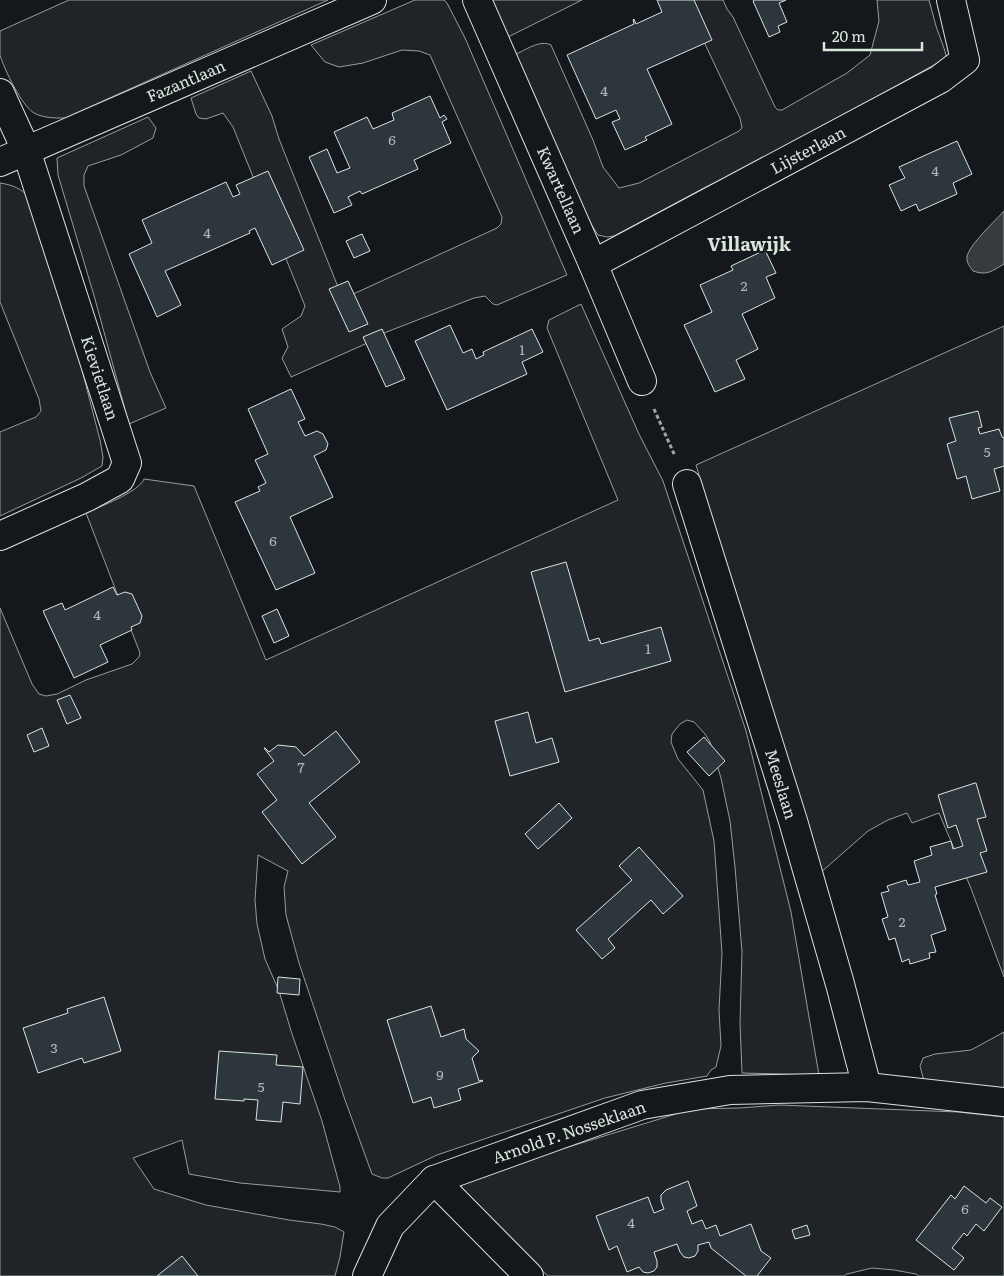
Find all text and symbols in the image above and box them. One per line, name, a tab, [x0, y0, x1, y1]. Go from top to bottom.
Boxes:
scale bar	[824, 20, 922, 52]
text: 20 m	[832, 24, 866, 47]
street label: Fazantlaan	[142, 53, 229, 107]
house number: 4	[600, 80, 608, 100]
street label: Lijsterlaan	[766, 119, 850, 179]
house number: 6	[388, 129, 396, 149]
street label: Kwartellaan	[532, 142, 592, 238]
house number: 4	[931, 160, 939, 180]
house number: 4	[203, 222, 211, 242]
district label: Villawijk	[707, 230, 792, 257]
house number: 2	[740, 275, 748, 295]
street label: Kievietlaan	[76, 332, 126, 424]
house number: 1	[519, 339, 525, 359]
house number: 5	[983, 441, 991, 461]
house number: 6	[269, 530, 277, 550]
house number: 4	[93, 604, 101, 624]
house number: 1	[645, 638, 651, 658]
street label: Meeslaan	[760, 746, 804, 822]
house number: 7	[297, 756, 305, 776]
house number: 2	[898, 911, 906, 931]
house number: 3	[50, 1037, 58, 1057]
house number: 9	[436, 1064, 444, 1084]
house number: 5	[257, 1076, 265, 1096]
street label: Arnold P. Nosseklaan	[489, 1093, 649, 1169]
house number: 6	[961, 1198, 969, 1218]
house number: 4	[627, 1212, 635, 1232]

